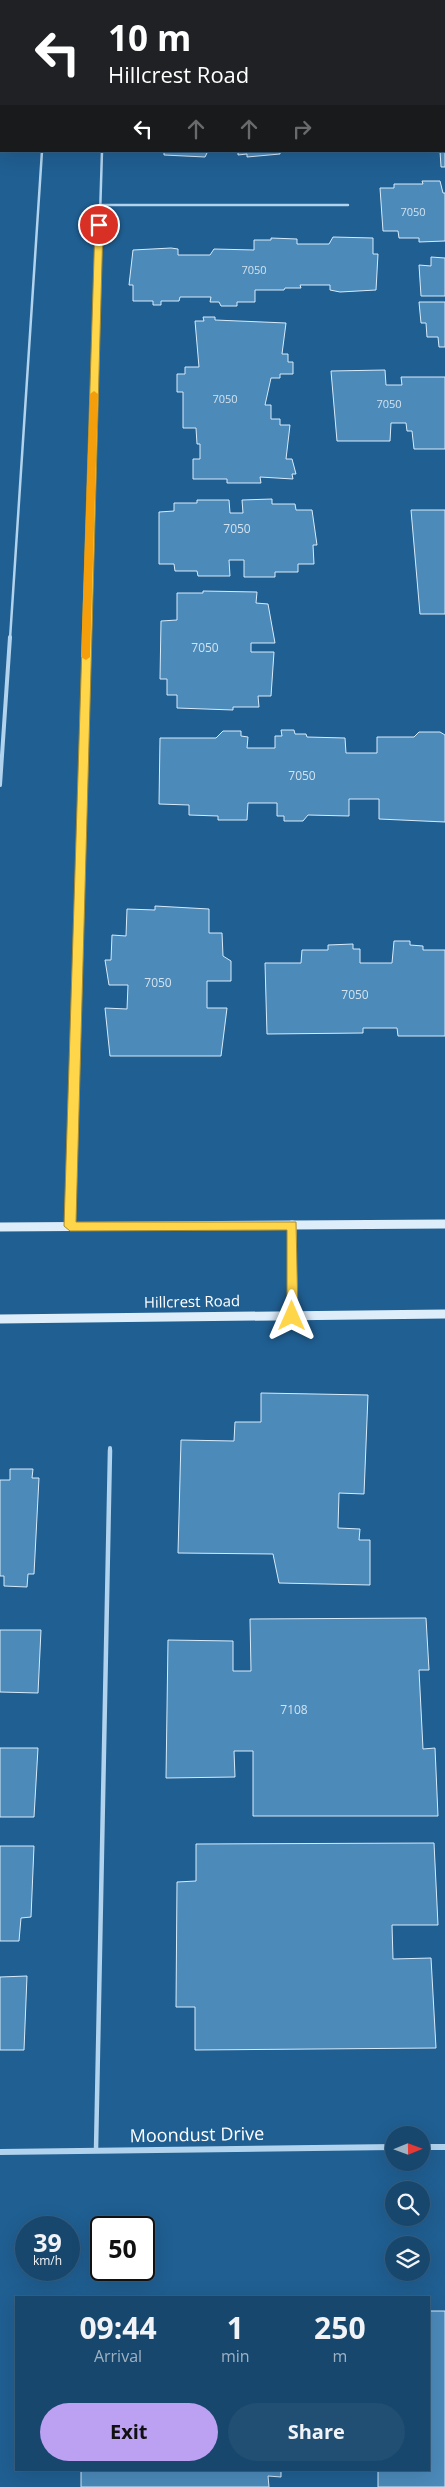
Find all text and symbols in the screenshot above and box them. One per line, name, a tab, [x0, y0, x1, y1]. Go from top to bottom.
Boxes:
text: 10 m	[108, 14, 191, 61]
icon: left	[25, 20, 90, 85]
text: Hillcrest Road	[108, 59, 249, 89]
icon: left	[129, 115, 157, 143]
icon: ahead	[182, 115, 210, 143]
icon: ahead	[235, 115, 263, 143]
icon: right	[288, 115, 316, 143]
pin	[78, 204, 120, 246]
house number: 7050	[400, 204, 426, 219]
icon: arrive	[85, 211, 113, 239]
house number: 7050	[241, 262, 267, 277]
house number: 7050	[212, 391, 238, 406]
house number: 7050	[376, 396, 402, 411]
house number: 7050	[223, 520, 251, 537]
house number: 7050	[191, 639, 219, 656]
house number: 7050	[288, 767, 316, 784]
house number: 7050	[144, 974, 172, 991]
house number: 7050	[341, 986, 369, 1003]
position arrow	[265, 1289, 317, 1341]
street label: Hillcrest Road	[144, 1290, 240, 1312]
house number: 7108	[280, 1701, 308, 1718]
street label: Moondust Drive	[129, 2121, 265, 2147]
north arrow	[385, 2126, 430, 2171]
map controls	[385, 2126, 430, 2281]
button: search	[385, 2181, 430, 2226]
speed limit sign: 50	[90, 2216, 155, 2281]
text: 39	[33, 2225, 62, 2259]
button: layers	[385, 2236, 430, 2281]
text: km/h	[33, 2252, 62, 2269]
text: 09:44	[79, 2307, 157, 2348]
text: 1	[227, 2307, 244, 2348]
text: 250	[314, 2307, 366, 2348]
text: Arrival	[94, 2345, 142, 2367]
text: min	[221, 2345, 250, 2367]
text: m	[332, 2345, 347, 2367]
button: Exit	[40, 2403, 218, 2461]
button: Share	[228, 2403, 405, 2461]

